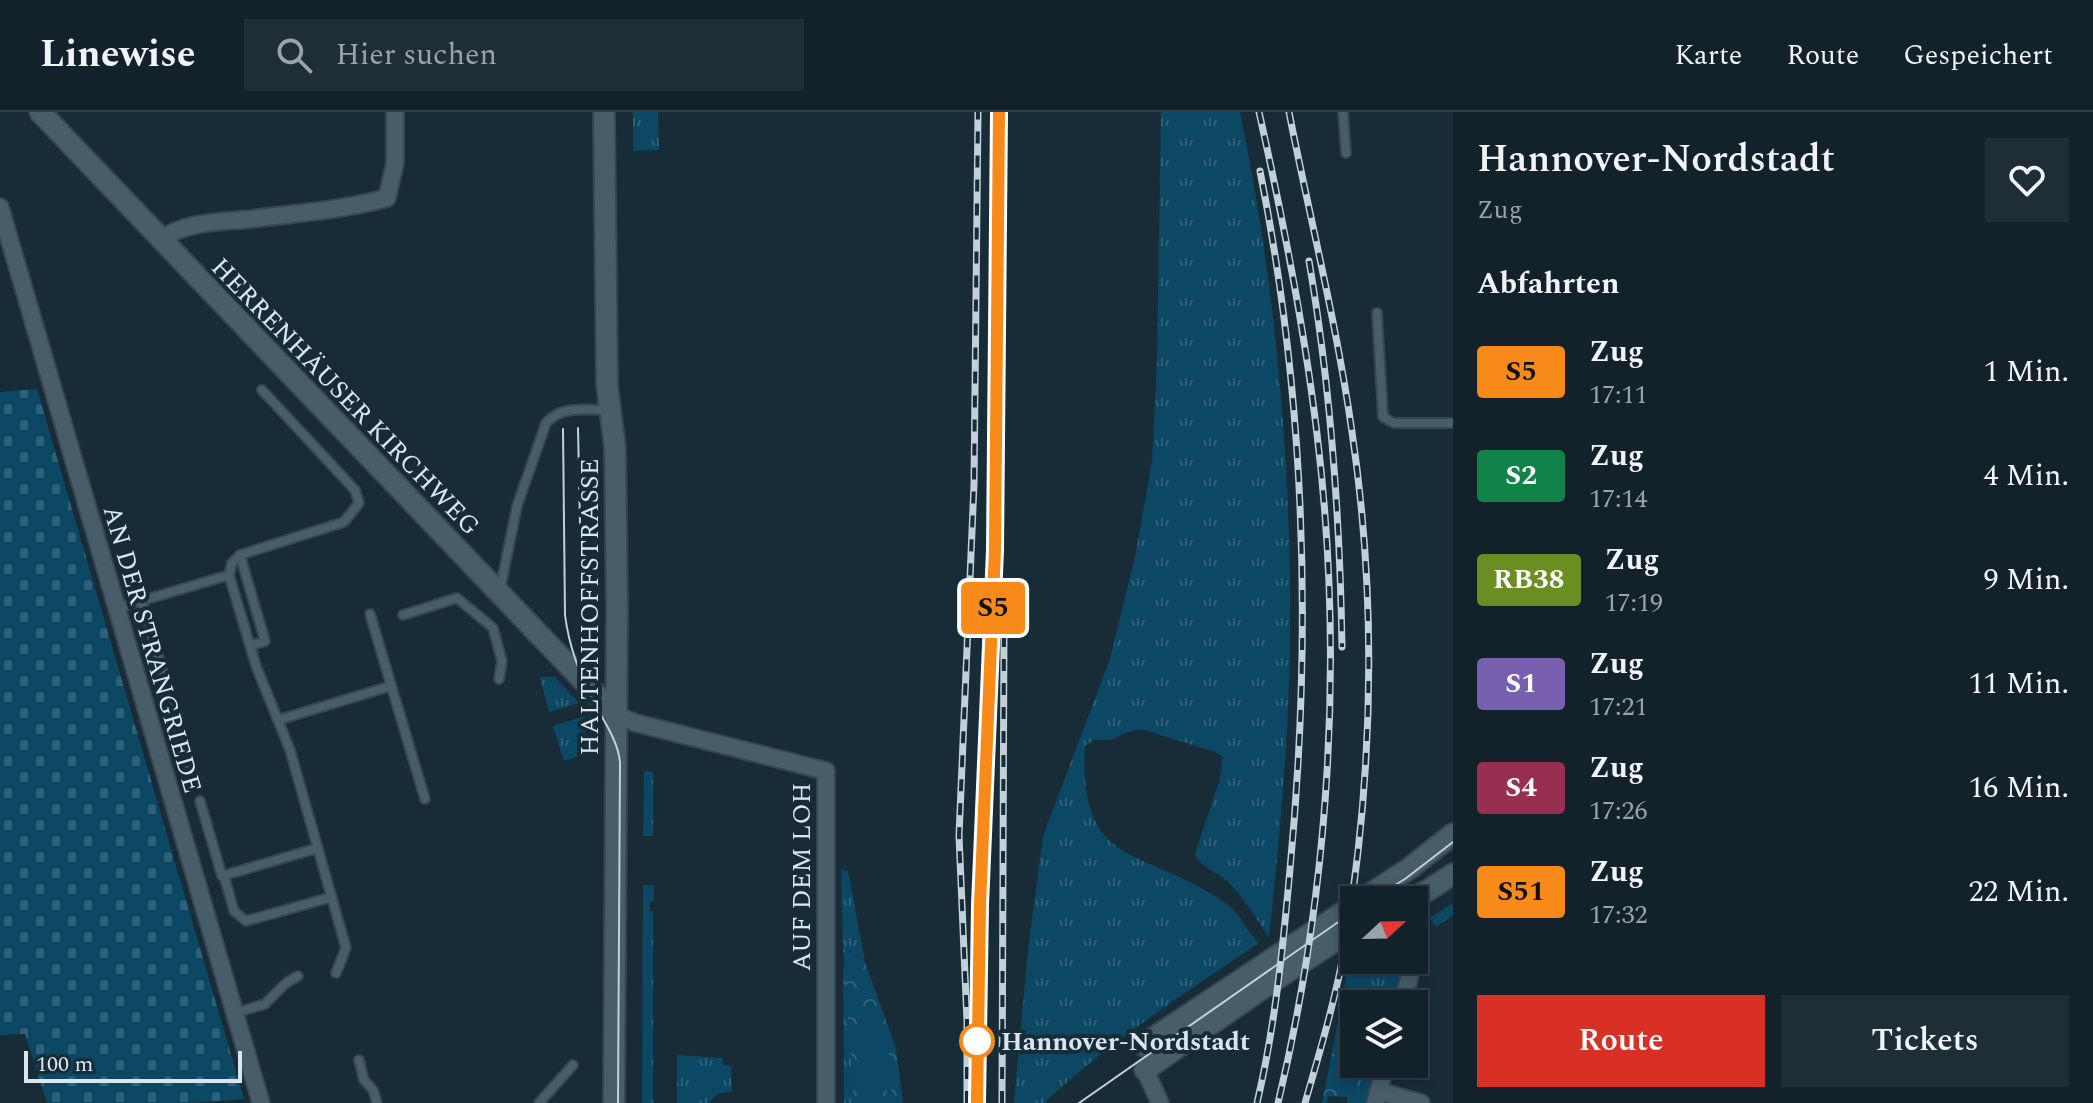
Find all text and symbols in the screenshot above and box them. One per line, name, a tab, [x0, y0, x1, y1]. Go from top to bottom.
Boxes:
search box	[244, 19, 804, 91]
text: Linewise	[40, 26, 196, 84]
text: Hier suchen	[336, 32, 497, 78]
icon: search	[272, 33, 316, 77]
text: Karte	[1675, 34, 1742, 77]
text: Route	[1786, 34, 1859, 77]
text: Gespeichert	[1903, 34, 2053, 77]
text: Hannover-Nordstadt	[1477, 131, 1835, 189]
button: heart	[1985, 138, 2069, 222]
text: Zug	[1477, 190, 1523, 230]
street label: HERRENHÄUSER KIRCHWEG	[201, 249, 489, 545]
text: Abfahrten	[1477, 261, 1620, 307]
text: Zug	[1589, 329, 1644, 375]
text: 1 Min.	[1983, 349, 2069, 395]
text: S5	[1505, 350, 1537, 393]
text: 17:11	[1589, 375, 1648, 415]
text: Zug	[1589, 433, 1644, 479]
text: 4 Min.	[1983, 453, 2069, 499]
text: S2	[1505, 454, 1537, 497]
street label: HALTENHOFFSTRASSE	[570, 458, 610, 756]
text: 17:14	[1589, 479, 1648, 519]
street label: AN DER STRANGRIEDE	[92, 501, 212, 798]
text: Zug	[1605, 537, 1660, 583]
text: 9 Min.	[1983, 557, 2069, 603]
text: RB38	[1493, 558, 1565, 601]
line badge: S5	[957, 582, 1029, 634]
text: 17:19	[1605, 583, 1663, 623]
text: S5	[977, 586, 1009, 629]
text: Zug	[1589, 641, 1644, 687]
text: 11 Min.	[1968, 661, 2069, 707]
text: S1	[1505, 662, 1537, 705]
text: 17:21	[1589, 687, 1648, 727]
text: Zug	[1589, 745, 1644, 791]
text: 16 Min.	[1968, 765, 2069, 811]
text: S4	[1505, 766, 1537, 809]
street label: AUF DEM LOH	[782, 783, 822, 971]
text: 17:26	[1589, 791, 1648, 831]
text: Zug	[1589, 849, 1644, 895]
text: 22 Min.	[1968, 869, 2069, 915]
text: S51	[1497, 870, 1545, 913]
north arrow	[1340, 886, 1428, 974]
map controls	[1340, 886, 1428, 1078]
text: 17:32	[1589, 895, 1648, 935]
button: layers	[1340, 990, 1428, 1078]
button: Route	[1477, 995, 1765, 1087]
button: Tickets	[1781, 995, 2069, 1087]
place label: Hannover-Nordstadt	[1001, 1022, 1250, 1062]
marker: Hannover-Nordstadt	[960, 1024, 994, 1058]
scale bar	[24, 1047, 242, 1083]
text: 100 m	[36, 1048, 93, 1081]

